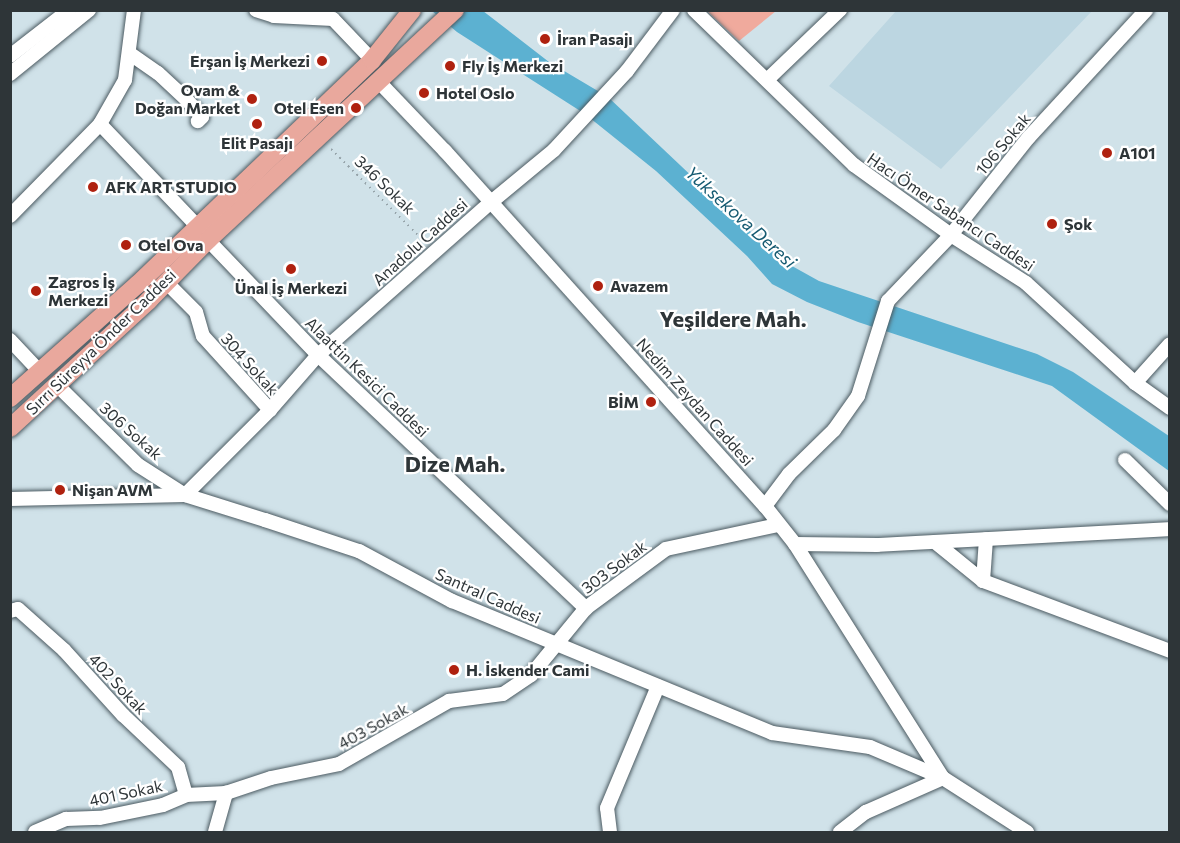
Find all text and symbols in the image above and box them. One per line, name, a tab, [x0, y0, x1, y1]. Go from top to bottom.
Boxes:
place label: İran Pasajı	[557, 29, 633, 49]
marker: İran Pasajı	[538, 32, 552, 46]
place label: Erşan İş Merkezi	[190, 51, 310, 71]
marker: Erşan İş Merkezi	[315, 54, 329, 68]
place label: Fly İş Merkezi	[462, 56, 563, 76]
marker: Fly İş Merkezi	[443, 59, 457, 73]
place label: Ovam & Doğan Market	[135, 80, 240, 118]
place label: Hotel Oslo	[436, 83, 514, 103]
marker: Hotel Oslo	[417, 86, 431, 100]
marker: Ovam & Doğan Market	[245, 92, 259, 106]
place label: Otel Esen	[274, 98, 344, 118]
marker: Otel Esen	[349, 101, 363, 115]
street label: 106 Sokak	[972, 109, 1034, 179]
marker: Elit Pasajı	[250, 117, 264, 131]
place label: Elit Pasajı	[221, 133, 293, 153]
place label: A101	[1119, 143, 1156, 163]
marker: A101	[1100, 146, 1114, 160]
street label: Hacı Ömer Sabancı Caddesi	[864, 149, 1038, 275]
street label: 346 Sokak	[351, 152, 419, 218]
water label: Yüksekova Deresi	[681, 162, 801, 272]
place label: AFK ART STUDIO	[105, 177, 237, 197]
marker: AFK ART STUDIO	[86, 180, 100, 194]
street label: Anadolu Caddesi	[369, 194, 471, 290]
place label: Şok	[1064, 214, 1092, 234]
marker: Şok	[1045, 217, 1059, 231]
place label: Otel Ova	[138, 235, 204, 255]
marker: Otel Ova	[119, 238, 133, 252]
marker: Ünal İş Merkezi	[284, 262, 298, 276]
street label: Sırrı Süreyya Önder Caddesi	[22, 265, 180, 419]
place label: Zagros İş Merkezi	[48, 272, 115, 310]
place label: Avazem	[610, 276, 668, 296]
place label: Ünal İş Merkezi	[235, 278, 347, 298]
marker: Avazem	[591, 279, 605, 293]
marker: Zagros İş Merkezi	[29, 284, 43, 298]
district label: Yeşildere Mah.	[660, 306, 806, 332]
street label: Alaattin Kesici Caddesi	[301, 313, 433, 441]
street label: 304 Sokak	[217, 329, 283, 399]
street label: Nedim Zeydan Caddesi	[633, 334, 757, 470]
place label: BİM	[608, 392, 639, 412]
marker: BİM	[644, 395, 658, 409]
street label: 306 Sokak	[96, 398, 166, 464]
district label: Dize Mah.	[405, 451, 505, 477]
place label: Nişan AVM	[72, 480, 153, 500]
marker: Nişan AVM	[53, 483, 67, 497]
street label: 303 Sokak	[578, 536, 650, 598]
street label: Santral Caddesi	[433, 564, 543, 628]
street label: 402 Sokak	[85, 649, 151, 719]
place label: H. İskender Cami	[466, 660, 589, 680]
marker: H. İskender Cami	[447, 663, 461, 677]
street label: 403 Sokak	[335, 699, 411, 753]
street label: 401 Sokak	[88, 776, 164, 810]

